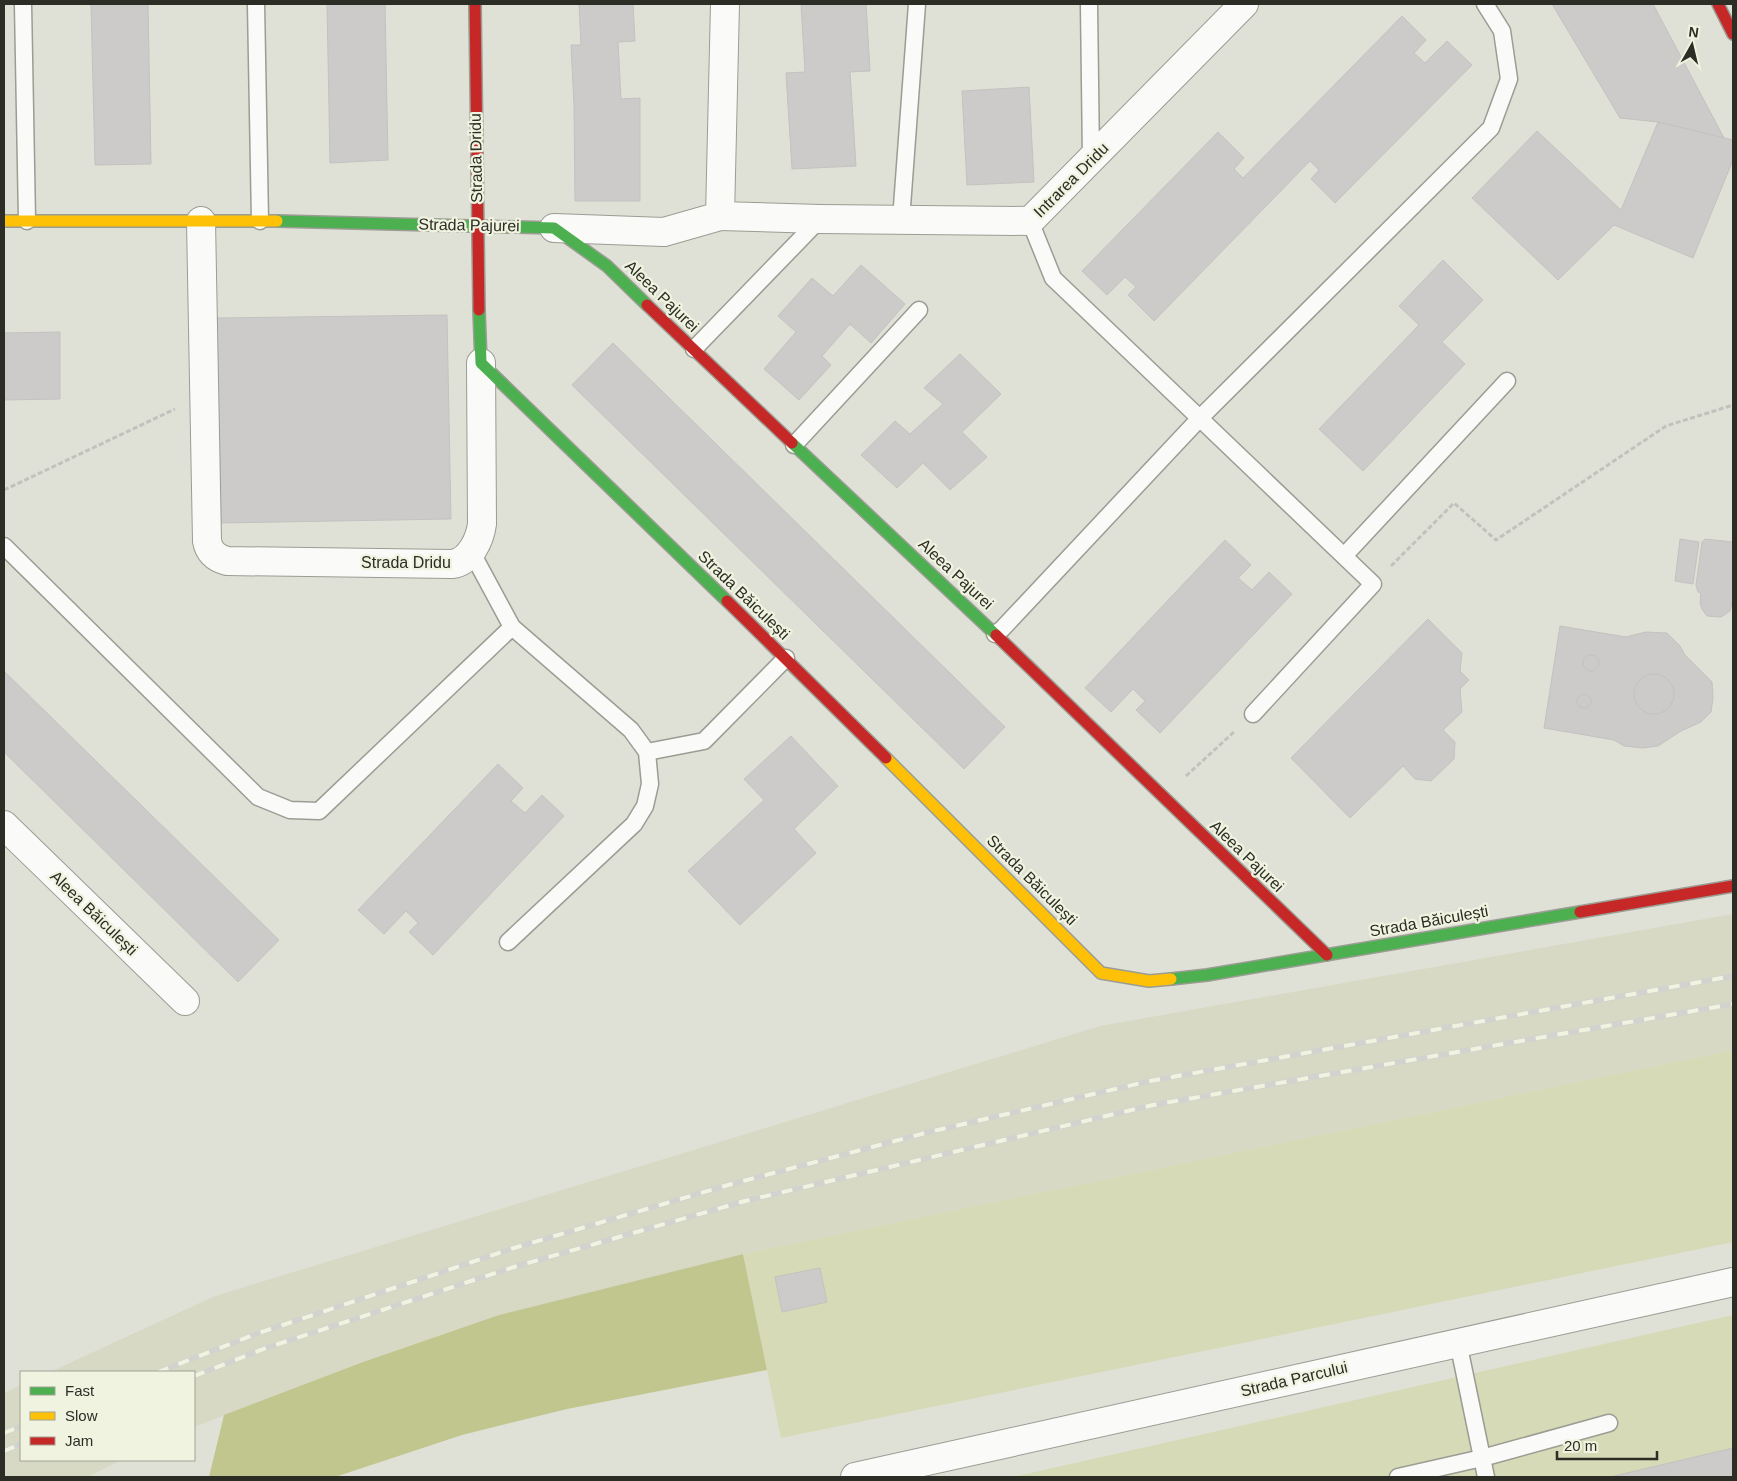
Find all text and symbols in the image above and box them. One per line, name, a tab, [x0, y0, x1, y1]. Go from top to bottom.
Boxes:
north arrow	[1667, 20, 1717, 70]
text: N	[1688, 23, 1700, 41]
street label: Strada Dridu	[467, 113, 485, 203]
street label: Intrarea Dridu	[1030, 139, 1112, 221]
street label: Strada Pajurei	[418, 216, 520, 234]
street label: Aleea Pajurei	[622, 257, 702, 335]
street label: Aleea Pajurei	[915, 535, 997, 613]
street label: Strada Băiculești	[695, 547, 793, 643]
street label: Strada Dridu	[361, 554, 451, 571]
street label: Aleea Pajurei	[1207, 817, 1287, 895]
street label: Strada Băiculești	[984, 832, 1080, 928]
street label: Aleea Băiculești	[47, 867, 141, 959]
street label: Strada Băiculești	[1368, 902, 1490, 940]
street label: Strada Parcului	[1239, 1358, 1349, 1400]
legend	[20, 1371, 195, 1461]
text: Fast	[65, 1382, 95, 1399]
text: Slow	[65, 1407, 98, 1424]
scale bar	[1557, 1428, 1657, 1460]
text: Jam	[65, 1432, 93, 1449]
text: 20 m	[1564, 1437, 1597, 1454]

